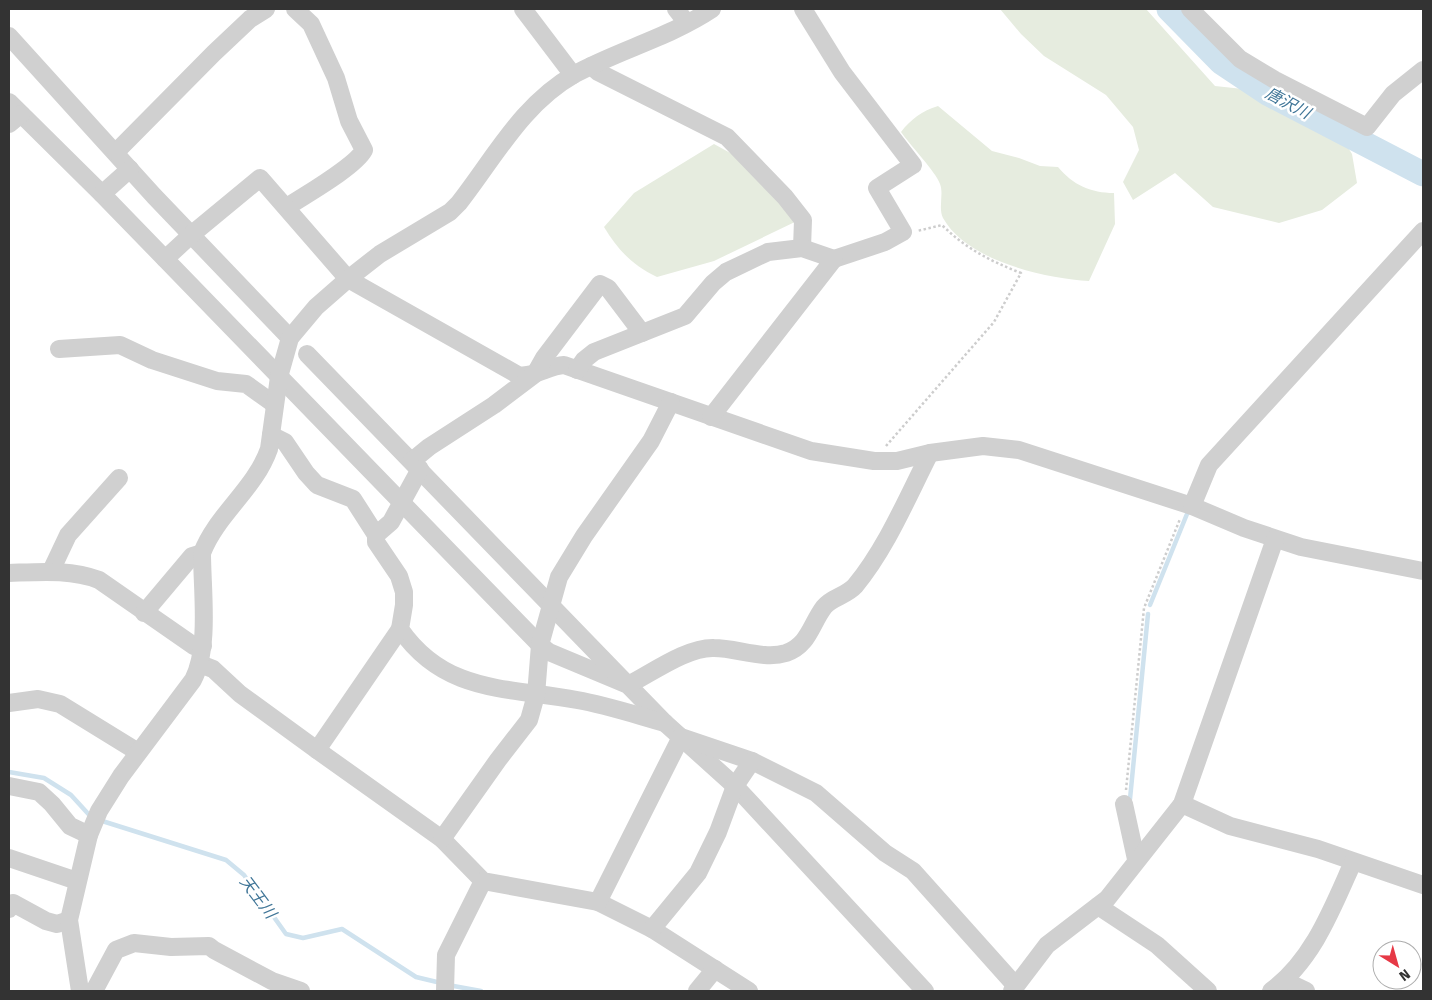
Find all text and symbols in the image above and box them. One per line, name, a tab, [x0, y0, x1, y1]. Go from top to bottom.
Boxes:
water label: 唐沢川	[1262, 83, 1315, 124]
water label: 天王川	[236, 872, 281, 923]
north arrow	[1372, 940, 1422, 990]
text: N	[1396, 965, 1413, 985]

